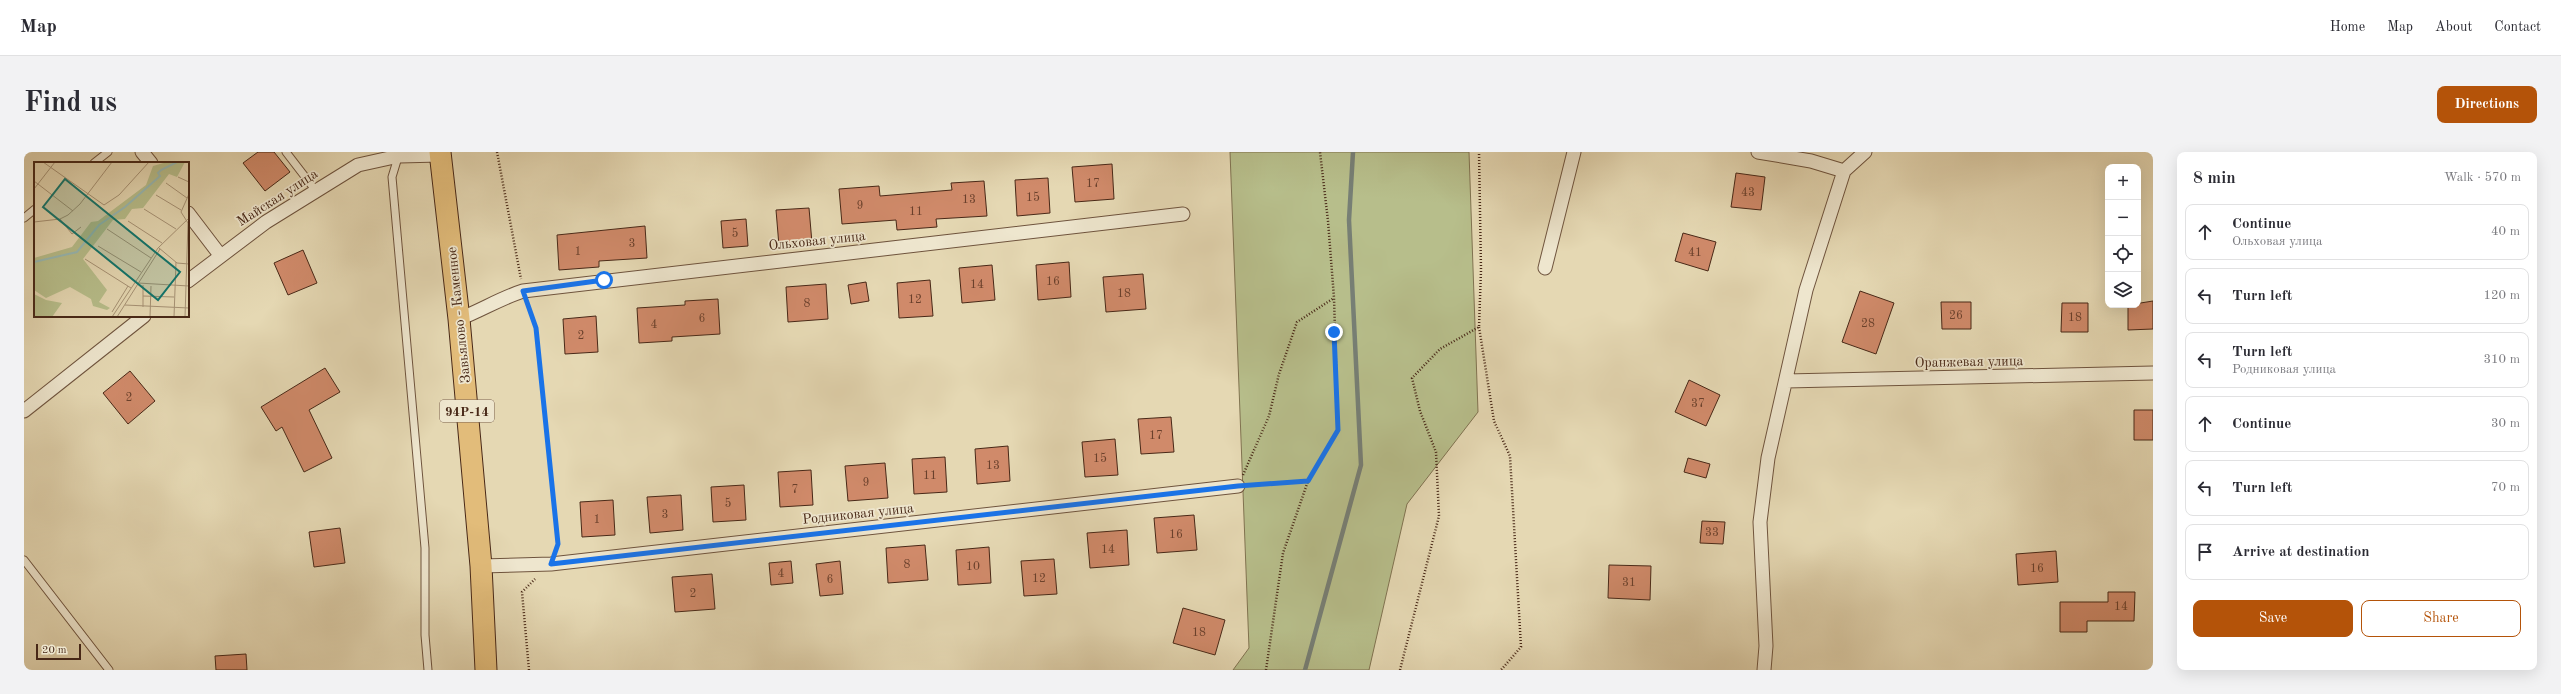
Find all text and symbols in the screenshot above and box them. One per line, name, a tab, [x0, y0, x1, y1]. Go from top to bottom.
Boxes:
text: Map	[20, 18, 57, 37]
text: Home	[2330, 20, 2365, 34]
text: Map	[2387, 20, 2413, 34]
text: About	[2435, 20, 2472, 34]
text: Contact	[2494, 20, 2541, 34]
button: Directions	[2437, 86, 2537, 123]
text: Find us	[24, 90, 117, 118]
inset map	[34, 162, 189, 317]
map controls	[2105, 164, 2141, 308]
button: +	[2105, 164, 2141, 200]
street label: Майская улица	[235, 167, 321, 229]
text: 8 min	[2193, 170, 2236, 187]
text: Walk · 570 m	[2444, 171, 2521, 184]
house number: 17	[1086, 178, 1100, 190]
house number: 43	[1741, 187, 1755, 199]
house number: 15	[1026, 191, 1040, 204]
house number: 13	[962, 194, 976, 206]
house number: 9	[857, 200, 863, 212]
button: −	[2105, 200, 2141, 236]
house number: 11	[909, 206, 923, 218]
text: Continue	[2232, 217, 2291, 232]
icon: ahead	[2194, 221, 2216, 243]
text: 40 m	[2491, 225, 2520, 238]
house number: 5	[732, 227, 739, 240]
street label: Ольховая улица	[768, 229, 866, 253]
text: Ольховая улица	[2232, 235, 2322, 248]
button: locate	[2105, 236, 2141, 272]
house number: 3	[629, 238, 635, 250]
street label: Завьялово - Каменное	[445, 246, 473, 384]
house number: 1	[575, 246, 581, 258]
house number: 41	[1688, 247, 1702, 259]
route start	[595, 271, 613, 289]
button: layers	[2105, 272, 2141, 308]
house number: 16	[1046, 276, 1060, 288]
house number: 14	[970, 279, 984, 291]
icon: left	[2194, 285, 2216, 307]
house number: 18	[1117, 288, 1131, 300]
text: Turn left	[2232, 289, 2292, 304]
text: 120 m	[2483, 289, 2520, 302]
house number: 12	[908, 294, 922, 306]
house number: 8	[804, 298, 811, 310]
house number: 26	[1949, 310, 1963, 322]
house number: 18	[2068, 312, 2082, 324]
house number: 6	[699, 313, 706, 325]
house number: 28	[1861, 318, 1875, 330]
house number: 4	[651, 319, 658, 331]
route end	[1325, 323, 1343, 341]
house number: 2	[578, 330, 584, 342]
text: Turn left	[2232, 345, 2292, 360]
icon: left	[2194, 349, 2216, 371]
text: 310 m	[2483, 353, 2520, 366]
street label: Оранжевая улица	[1915, 354, 2024, 370]
text: Родниковая улица	[2232, 363, 2336, 376]
house number: 2	[126, 392, 132, 404]
house number: 37	[1691, 398, 1705, 410]
road number: 94Р-14	[440, 400, 494, 422]
icon: ahead	[2194, 413, 2216, 435]
text: Continue	[2232, 417, 2291, 432]
text: 30 m	[2491, 417, 2520, 430]
house number: 17	[1149, 430, 1163, 442]
house number: 15	[1093, 452, 1107, 465]
house number: 13	[986, 460, 1000, 472]
house number: 11	[923, 470, 937, 482]
house number: 9	[863, 477, 869, 489]
icon: left	[2194, 477, 2216, 499]
text: Turn left	[2232, 481, 2292, 496]
text: 70 m	[2491, 481, 2520, 494]
house number: 7	[792, 484, 798, 496]
house number: 5	[725, 497, 732, 510]
street label: Родниковая улица	[802, 501, 915, 527]
house number: 3	[662, 509, 668, 521]
house number: 1	[594, 514, 600, 526]
house number: 33	[1705, 527, 1719, 539]
house number: 16	[1169, 529, 1183, 541]
icon: arrive	[2194, 541, 2216, 563]
house number: 14	[1101, 544, 1115, 556]
text: Arrive at destination	[2232, 545, 2370, 560]
house number: 8	[904, 559, 911, 571]
house number: 10	[966, 561, 980, 573]
house number: 16	[2030, 563, 2044, 575]
house number: 4	[778, 568, 785, 580]
house number: 12	[1032, 573, 1046, 585]
house number: 6	[827, 574, 834, 586]
house number: 31	[1622, 577, 1636, 589]
house number: 2	[690, 588, 696, 600]
button: Save	[2193, 600, 2353, 637]
button: Share	[2361, 600, 2521, 637]
house number: 14	[2114, 601, 2128, 613]
house number: 18	[1192, 627, 1206, 639]
scale bar	[36, 642, 81, 661]
text: 20 m	[42, 645, 67, 656]

